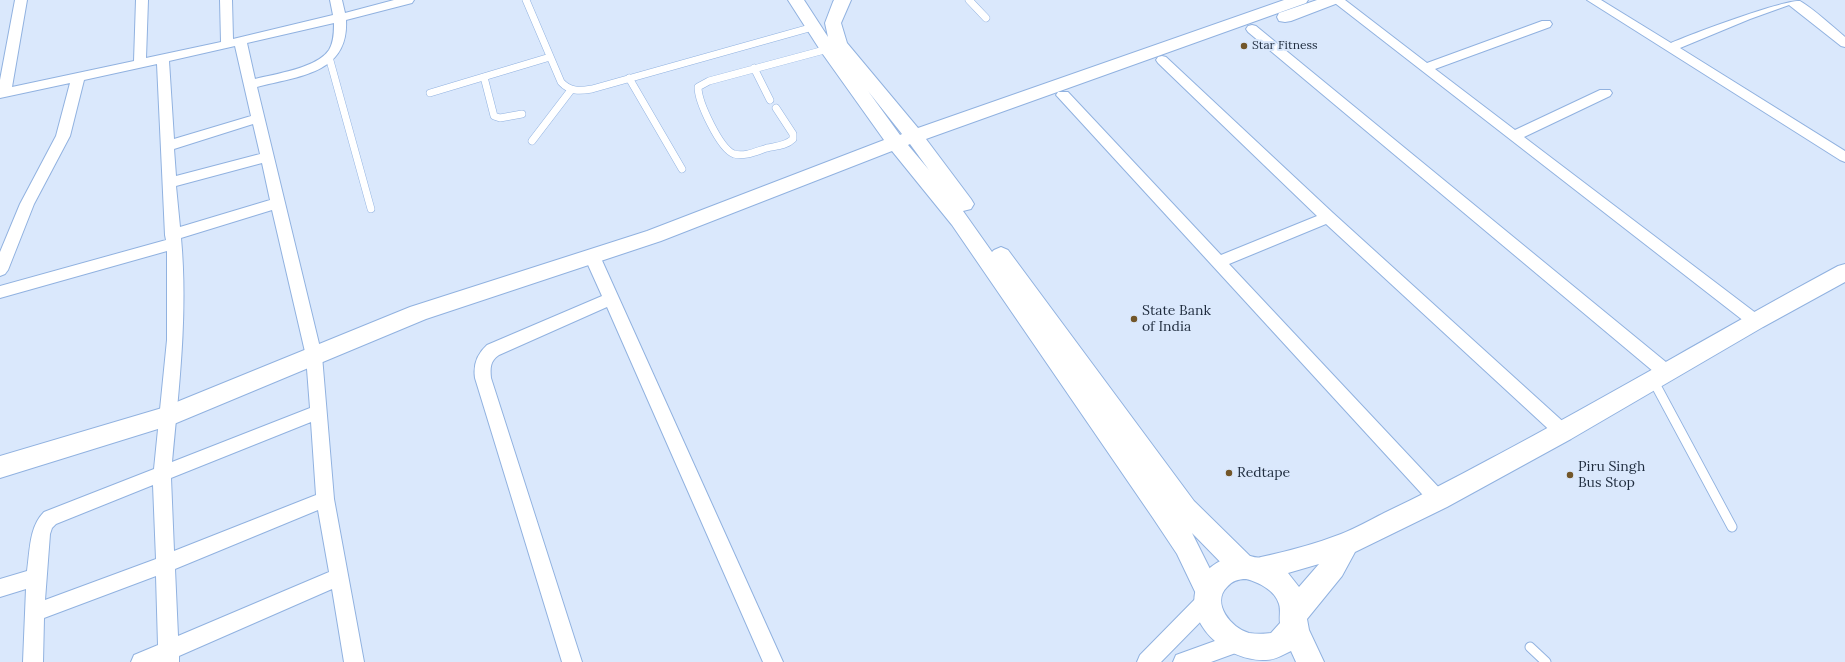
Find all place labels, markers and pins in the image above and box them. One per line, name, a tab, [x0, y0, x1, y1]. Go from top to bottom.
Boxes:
place label: Star Fitness	[1252, 39, 1318, 53]
marker: Star Fitness	[1239, 41, 1249, 51]
place label: State Bank of India	[1142, 303, 1211, 336]
marker: State Bank of India	[1129, 314, 1139, 324]
place label: Piru Singh Bus Stop	[1578, 459, 1645, 492]
place label: Redtape	[1237, 465, 1290, 481]
marker: Redtape	[1224, 468, 1234, 478]
marker: Piru Singh Bus Stop	[1565, 470, 1575, 480]

